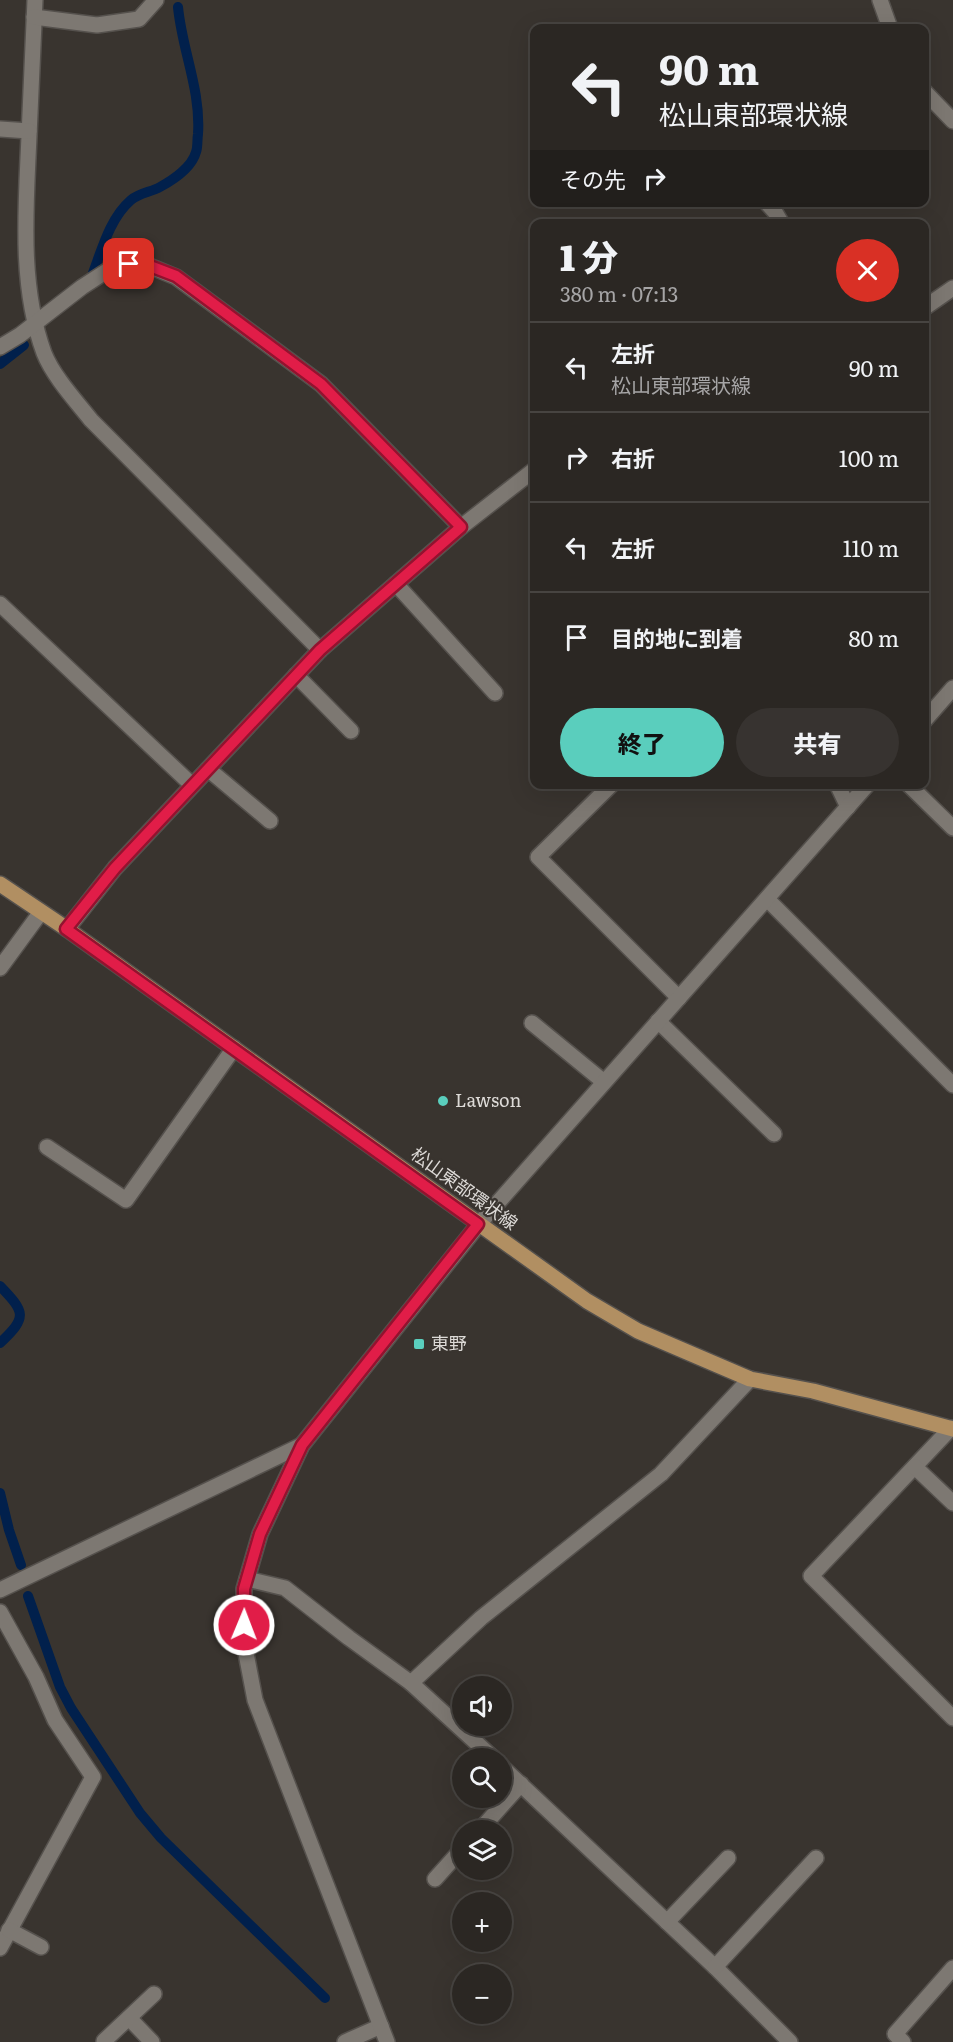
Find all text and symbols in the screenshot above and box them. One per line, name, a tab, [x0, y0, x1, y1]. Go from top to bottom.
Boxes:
text: 90 m	[659, 36, 759, 98]
icon: left	[560, 48, 638, 126]
text: 松山東部環状線	[659, 93, 848, 133]
text: その先	[560, 162, 626, 195]
icon: right	[638, 162, 671, 195]
text: 1 分	[560, 229, 618, 282]
pin	[103, 238, 154, 289]
button: close	[836, 239, 899, 302]
icon: arrive	[112, 247, 145, 280]
text: 380 m · 07:13	[560, 278, 678, 308]
text: 左折	[611, 336, 655, 369]
icon: left	[560, 351, 593, 384]
text: 90 m	[849, 351, 899, 384]
text: 松山東部環状線	[611, 369, 751, 399]
icon: right	[560, 441, 593, 474]
text: 右折	[611, 441, 655, 474]
text: 100 m	[839, 441, 899, 474]
icon: left	[560, 531, 593, 564]
text: 左折	[611, 531, 655, 564]
text: 110 m	[843, 531, 899, 564]
icon: arrive	[560, 621, 593, 654]
text: 目的地に到着	[611, 621, 743, 654]
text: 80 m	[848, 621, 899, 654]
button: 終了	[560, 708, 724, 777]
button: 共有	[736, 708, 899, 777]
place label: Lawson	[455, 1086, 521, 1113]
marker: Lawson	[436, 1094, 450, 1108]
street label: 松山東部環状線	[406, 1140, 524, 1236]
place label: 東野	[431, 1329, 467, 1356]
marker: 東野	[412, 1337, 426, 1351]
position arrow	[212, 1593, 276, 1657]
map controls	[452, 1676, 512, 2024]
button: sound	[452, 1676, 512, 1736]
button: search	[452, 1748, 512, 1808]
button: layers	[452, 1820, 512, 1880]
button: +	[452, 1892, 512, 1952]
button: −	[452, 1964, 512, 2024]

